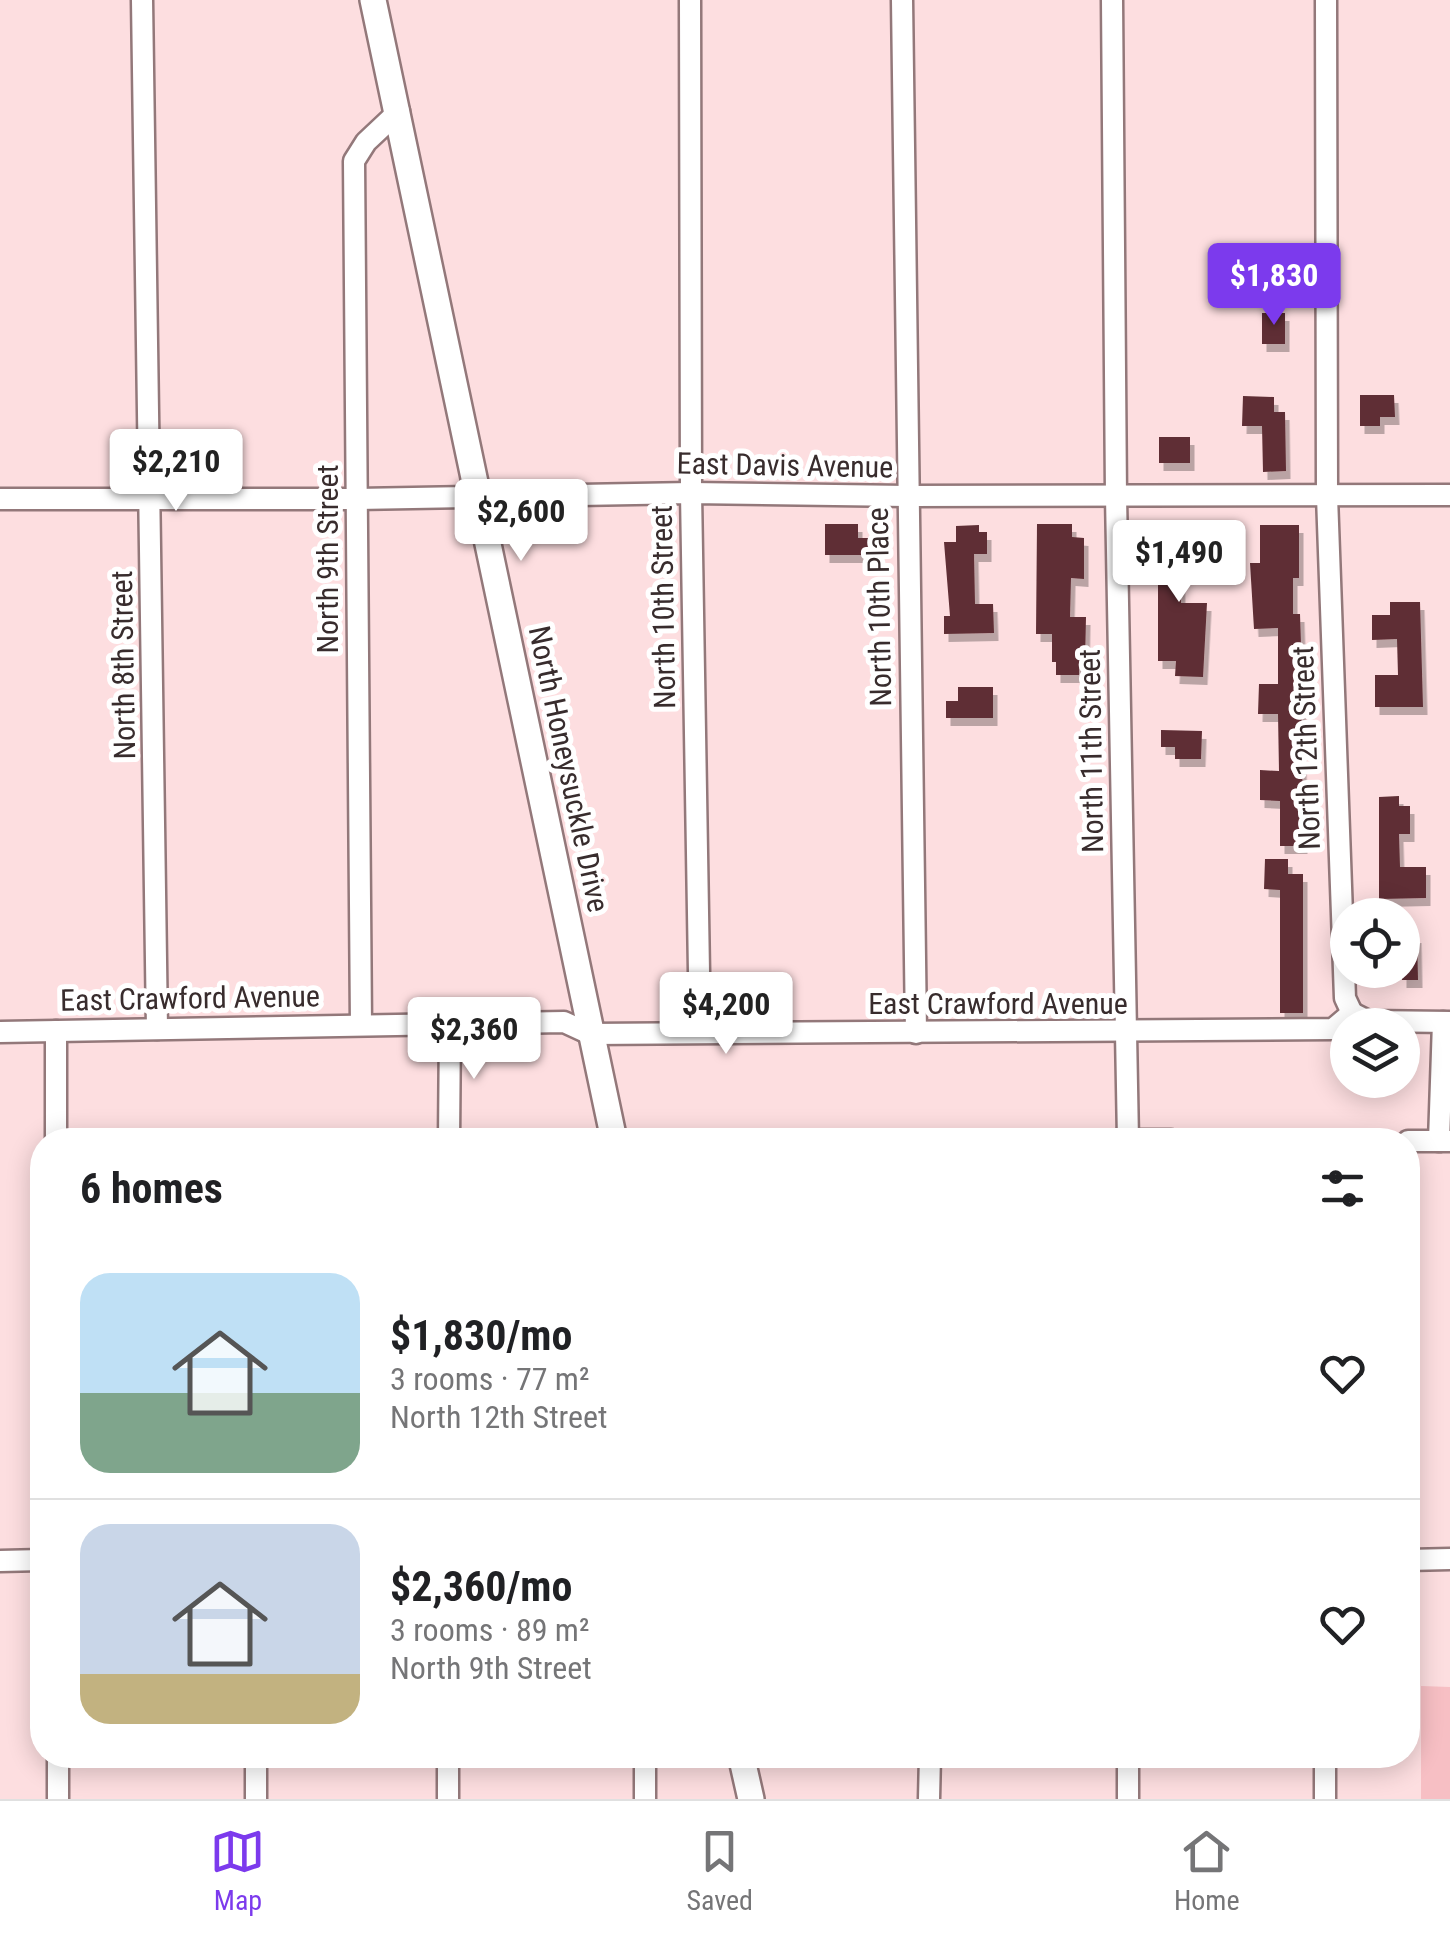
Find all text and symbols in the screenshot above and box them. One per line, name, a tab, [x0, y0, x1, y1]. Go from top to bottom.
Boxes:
pin: $1,830	[1193, 243, 1355, 328]
text: $1,830	[1230, 256, 1318, 294]
pin: $2,210	[95, 429, 257, 514]
text: $2,210	[132, 442, 220, 480]
street label: East Davis Avenue	[676, 446, 894, 484]
street label: North 9th Street	[310, 464, 345, 654]
pin: $2,600	[440, 479, 602, 564]
text: $2,600	[477, 492, 565, 530]
street label: North 10th Street	[644, 505, 682, 709]
street label: North 10th Place	[860, 507, 898, 707]
pin: $1,490	[1098, 520, 1260, 605]
text: $1,490	[1135, 533, 1223, 571]
street label: North 8th Street	[104, 570, 142, 760]
street label: North Honeysuckle Drive	[522, 623, 616, 915]
street label: North 12th Street	[1285, 645, 1327, 851]
street label: North 11th Street	[1072, 649, 1110, 853]
map controls	[1330, 898, 1420, 1098]
button: locate	[1330, 898, 1420, 988]
pin: $4,200	[645, 972, 807, 1057]
street label: East Crawford Avenue	[60, 978, 320, 1018]
text: $4,200	[682, 985, 770, 1023]
street label: East Crawford Avenue	[868, 986, 1128, 1021]
pin: $2,360	[393, 997, 555, 1082]
button: layers	[1330, 1008, 1420, 1098]
text: $2,360	[430, 1010, 518, 1048]
icon: filters	[1315, 1161, 1370, 1216]
text: 6 homes	[80, 1164, 223, 1213]
text: $1,830/mo	[390, 1311, 572, 1360]
icon: home	[160, 1313, 280, 1433]
icon: heart	[1315, 1346, 1370, 1401]
text: 3 rooms · 77 m²	[390, 1360, 589, 1398]
text: North 12th Street	[390, 1398, 608, 1436]
text: $2,360/mo	[390, 1562, 572, 1611]
icon: home	[160, 1564, 280, 1684]
icon: heart	[1315, 1597, 1370, 1652]
text: 3 rooms · 89 m²	[390, 1611, 589, 1649]
text: North 9th Street	[390, 1649, 592, 1687]
tab: Map	[210, 1824, 265, 1917]
tab: Saved	[686, 1824, 753, 1917]
tab: Home	[1174, 1824, 1240, 1917]

